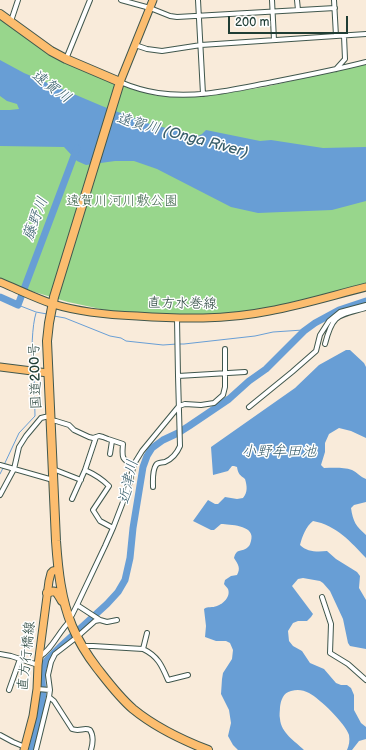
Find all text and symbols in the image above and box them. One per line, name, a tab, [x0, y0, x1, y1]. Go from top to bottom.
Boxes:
scale bar	[230, 8, 350, 34]
text: 200 m	[235, 15, 269, 30]
water label: 遠賀川	[28, 66, 74, 108]
water label: 遠賀川 (Onga River)	[114, 110, 250, 162]
park label: 遠賀川河川敷公園	[66, 193, 178, 209]
water label: 藤野川	[20, 195, 52, 243]
street label: 直方水巻線	[147, 295, 217, 313]
street label: 国道200号	[26, 342, 46, 410]
water label: 小野牟田池	[242, 443, 316, 461]
water label: 近津川	[116, 458, 142, 506]
street label: 直方行橋線	[15, 620, 39, 692]

